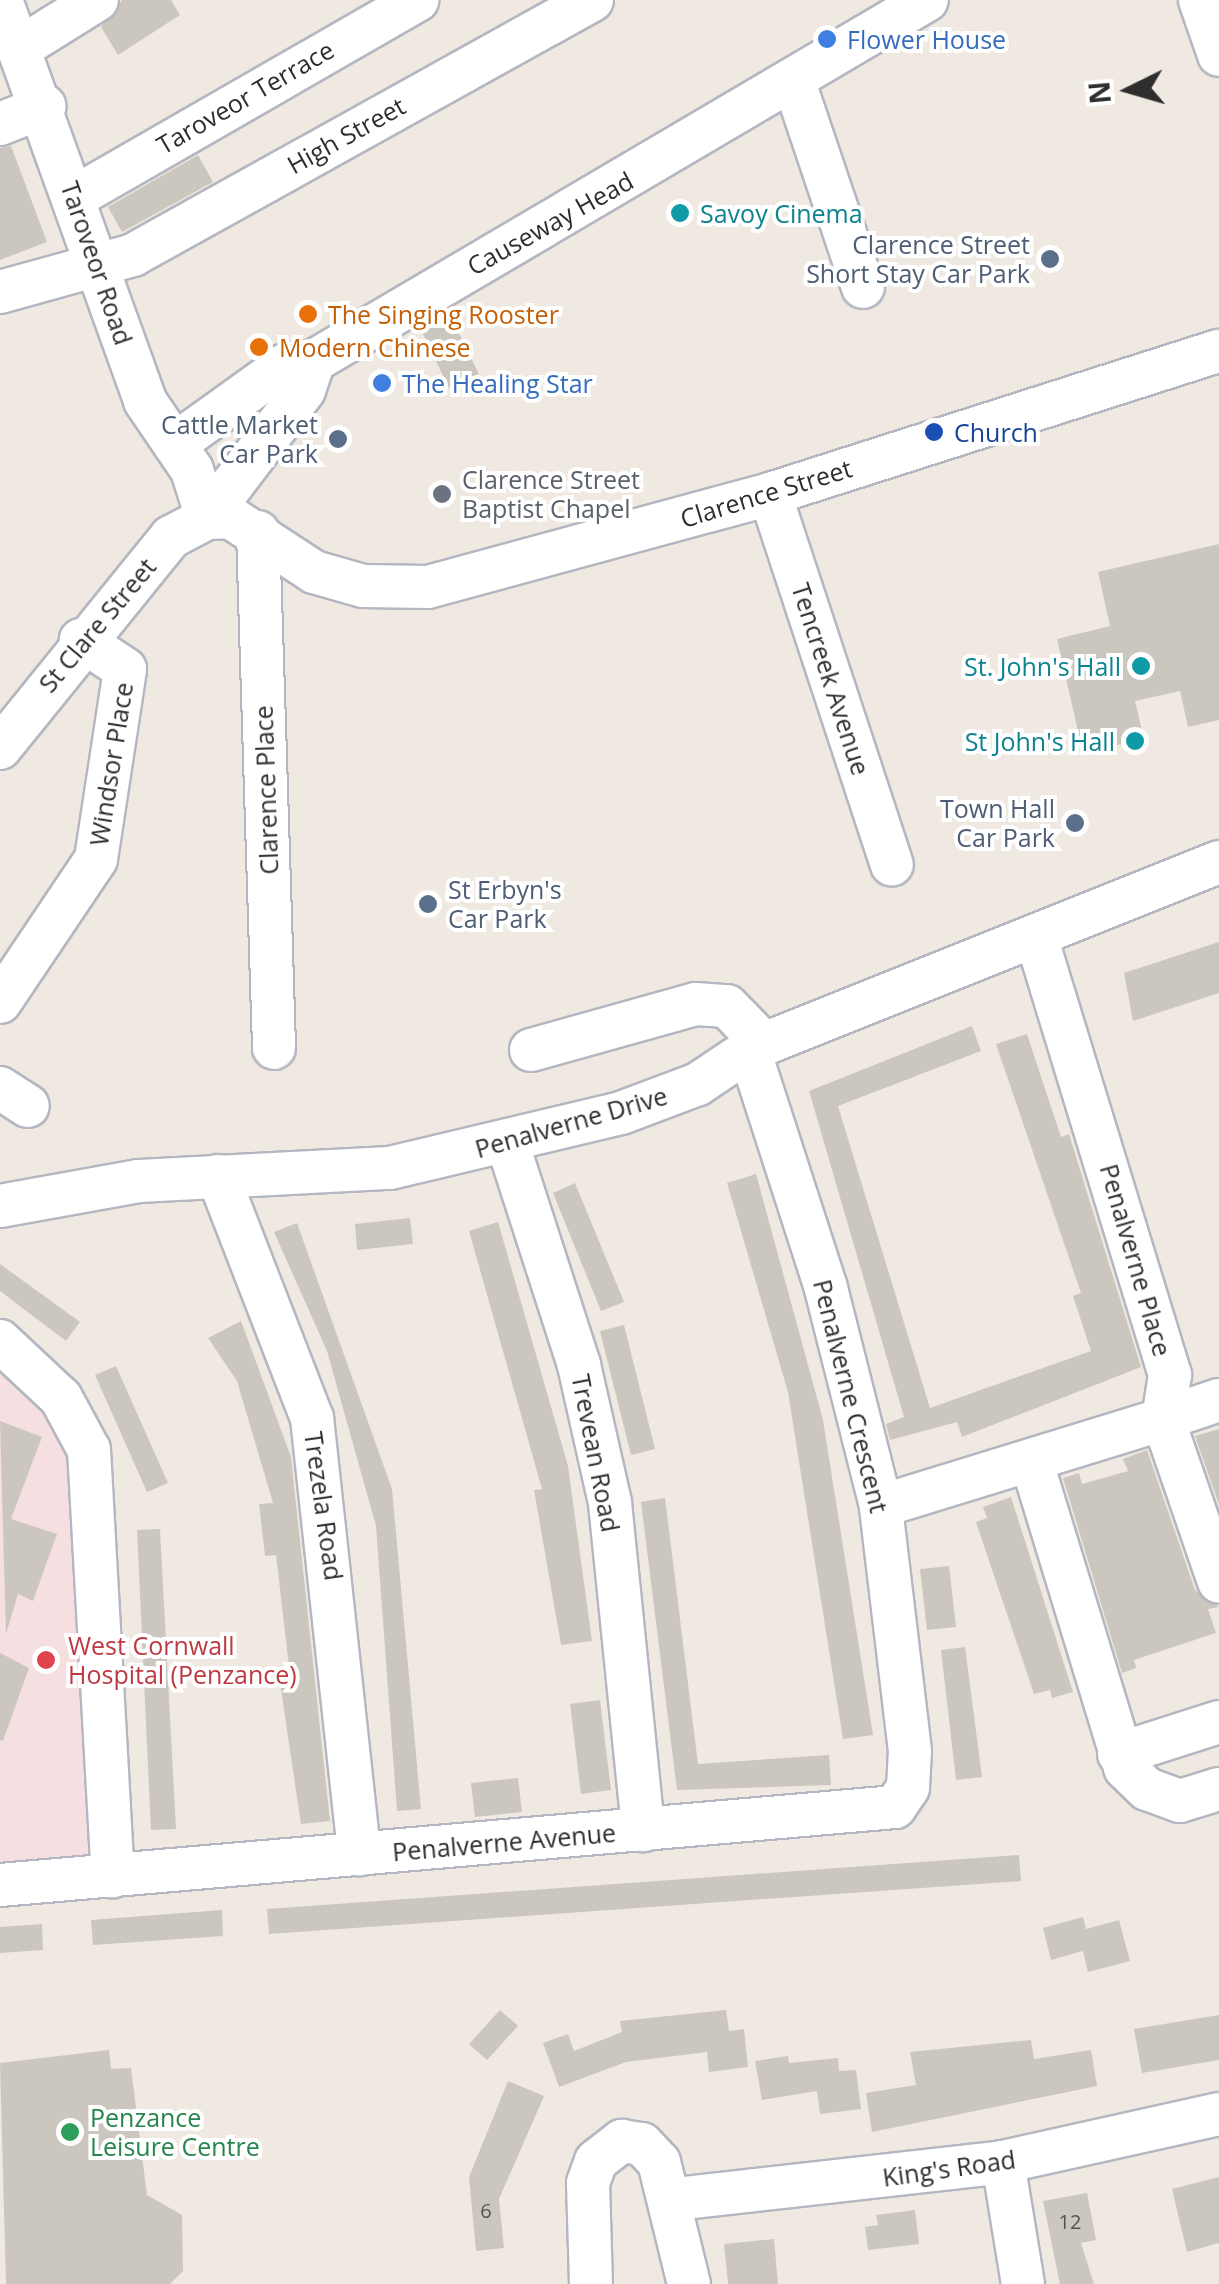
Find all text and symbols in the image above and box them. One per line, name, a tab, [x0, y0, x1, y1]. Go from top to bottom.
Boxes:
place label: Flower House	[847, 24, 1006, 54]
marker: Flower House	[816, 28, 838, 50]
street label: Taroveor Terrace	[151, 34, 339, 160]
north arrow	[1079, 40, 1179, 140]
text: N	[1079, 80, 1119, 106]
street label: High Street	[282, 90, 410, 180]
street label: Causeway Head	[462, 165, 638, 281]
street label: Taroveor Road	[55, 177, 139, 349]
place label: Savoy Cinema	[700, 198, 863, 228]
marker: Savoy Cinema	[669, 202, 691, 224]
place label: Clarence Street Short Stay Car Park	[806, 230, 1030, 289]
marker: Clarence Street Short Stay Car Park	[1039, 248, 1061, 270]
place label: The Singing Rooster	[328, 299, 559, 329]
marker: The Singing Rooster	[297, 303, 319, 325]
place label: Modern Chinese	[279, 332, 471, 362]
marker: Modern Chinese	[248, 336, 270, 358]
place label: The Healing Star	[402, 368, 593, 398]
marker: The Healing Star	[371, 372, 393, 394]
place label: Cattle Market Car Park	[161, 410, 318, 469]
place label: Church	[954, 417, 1038, 447]
marker: Church	[923, 421, 945, 443]
marker: Cattle Market Car Park	[327, 428, 349, 450]
street label: Clarence Street	[677, 453, 855, 533]
place label: Clarence Street Baptist Chapel	[462, 465, 640, 524]
marker: Clarence Street Baptist Chapel	[431, 483, 453, 505]
street label: St Clare Street	[32, 552, 162, 698]
street label: Tencreek Avenue	[786, 579, 876, 779]
place label: St. John's Hall	[964, 651, 1121, 681]
marker: St. John's Hall	[1130, 655, 1152, 677]
street label: Windsor Place	[83, 680, 139, 848]
street label: Clarence Place	[248, 705, 284, 875]
place label: St John's Hall	[965, 726, 1115, 756]
marker: St John's Hall	[1124, 730, 1146, 752]
place label: Town Hall Car Park	[940, 794, 1055, 853]
marker: Town Hall Car Park	[1064, 812, 1086, 834]
place label: St Erbyn's Car Park	[448, 875, 562, 934]
marker: St Erbyn's Car Park	[417, 893, 439, 915]
street label: Penalverne Drive	[472, 1080, 670, 1164]
street label: Penalverne Place	[1094, 1160, 1178, 1360]
street label: Penalverne Crescent	[807, 1276, 895, 1516]
street label: Trevean Road	[566, 1372, 626, 1534]
street label: Trezela Road	[299, 1430, 349, 1582]
place label: West Cornwall Hospital (Penzance)	[68, 1631, 297, 1690]
marker: West Cornwall Hospital (Penzance)	[33, 1647, 59, 1673]
street label: Penalverne Avenue	[391, 1817, 617, 1867]
place label: Penzance Leisure Centre	[90, 2103, 260, 2162]
marker: Penzance Leisure Centre	[59, 2121, 81, 2143]
street label: King's Road	[881, 2144, 1017, 2192]
house number: 6	[480, 2198, 492, 2222]
house number: 12	[1059, 2209, 1081, 2233]

